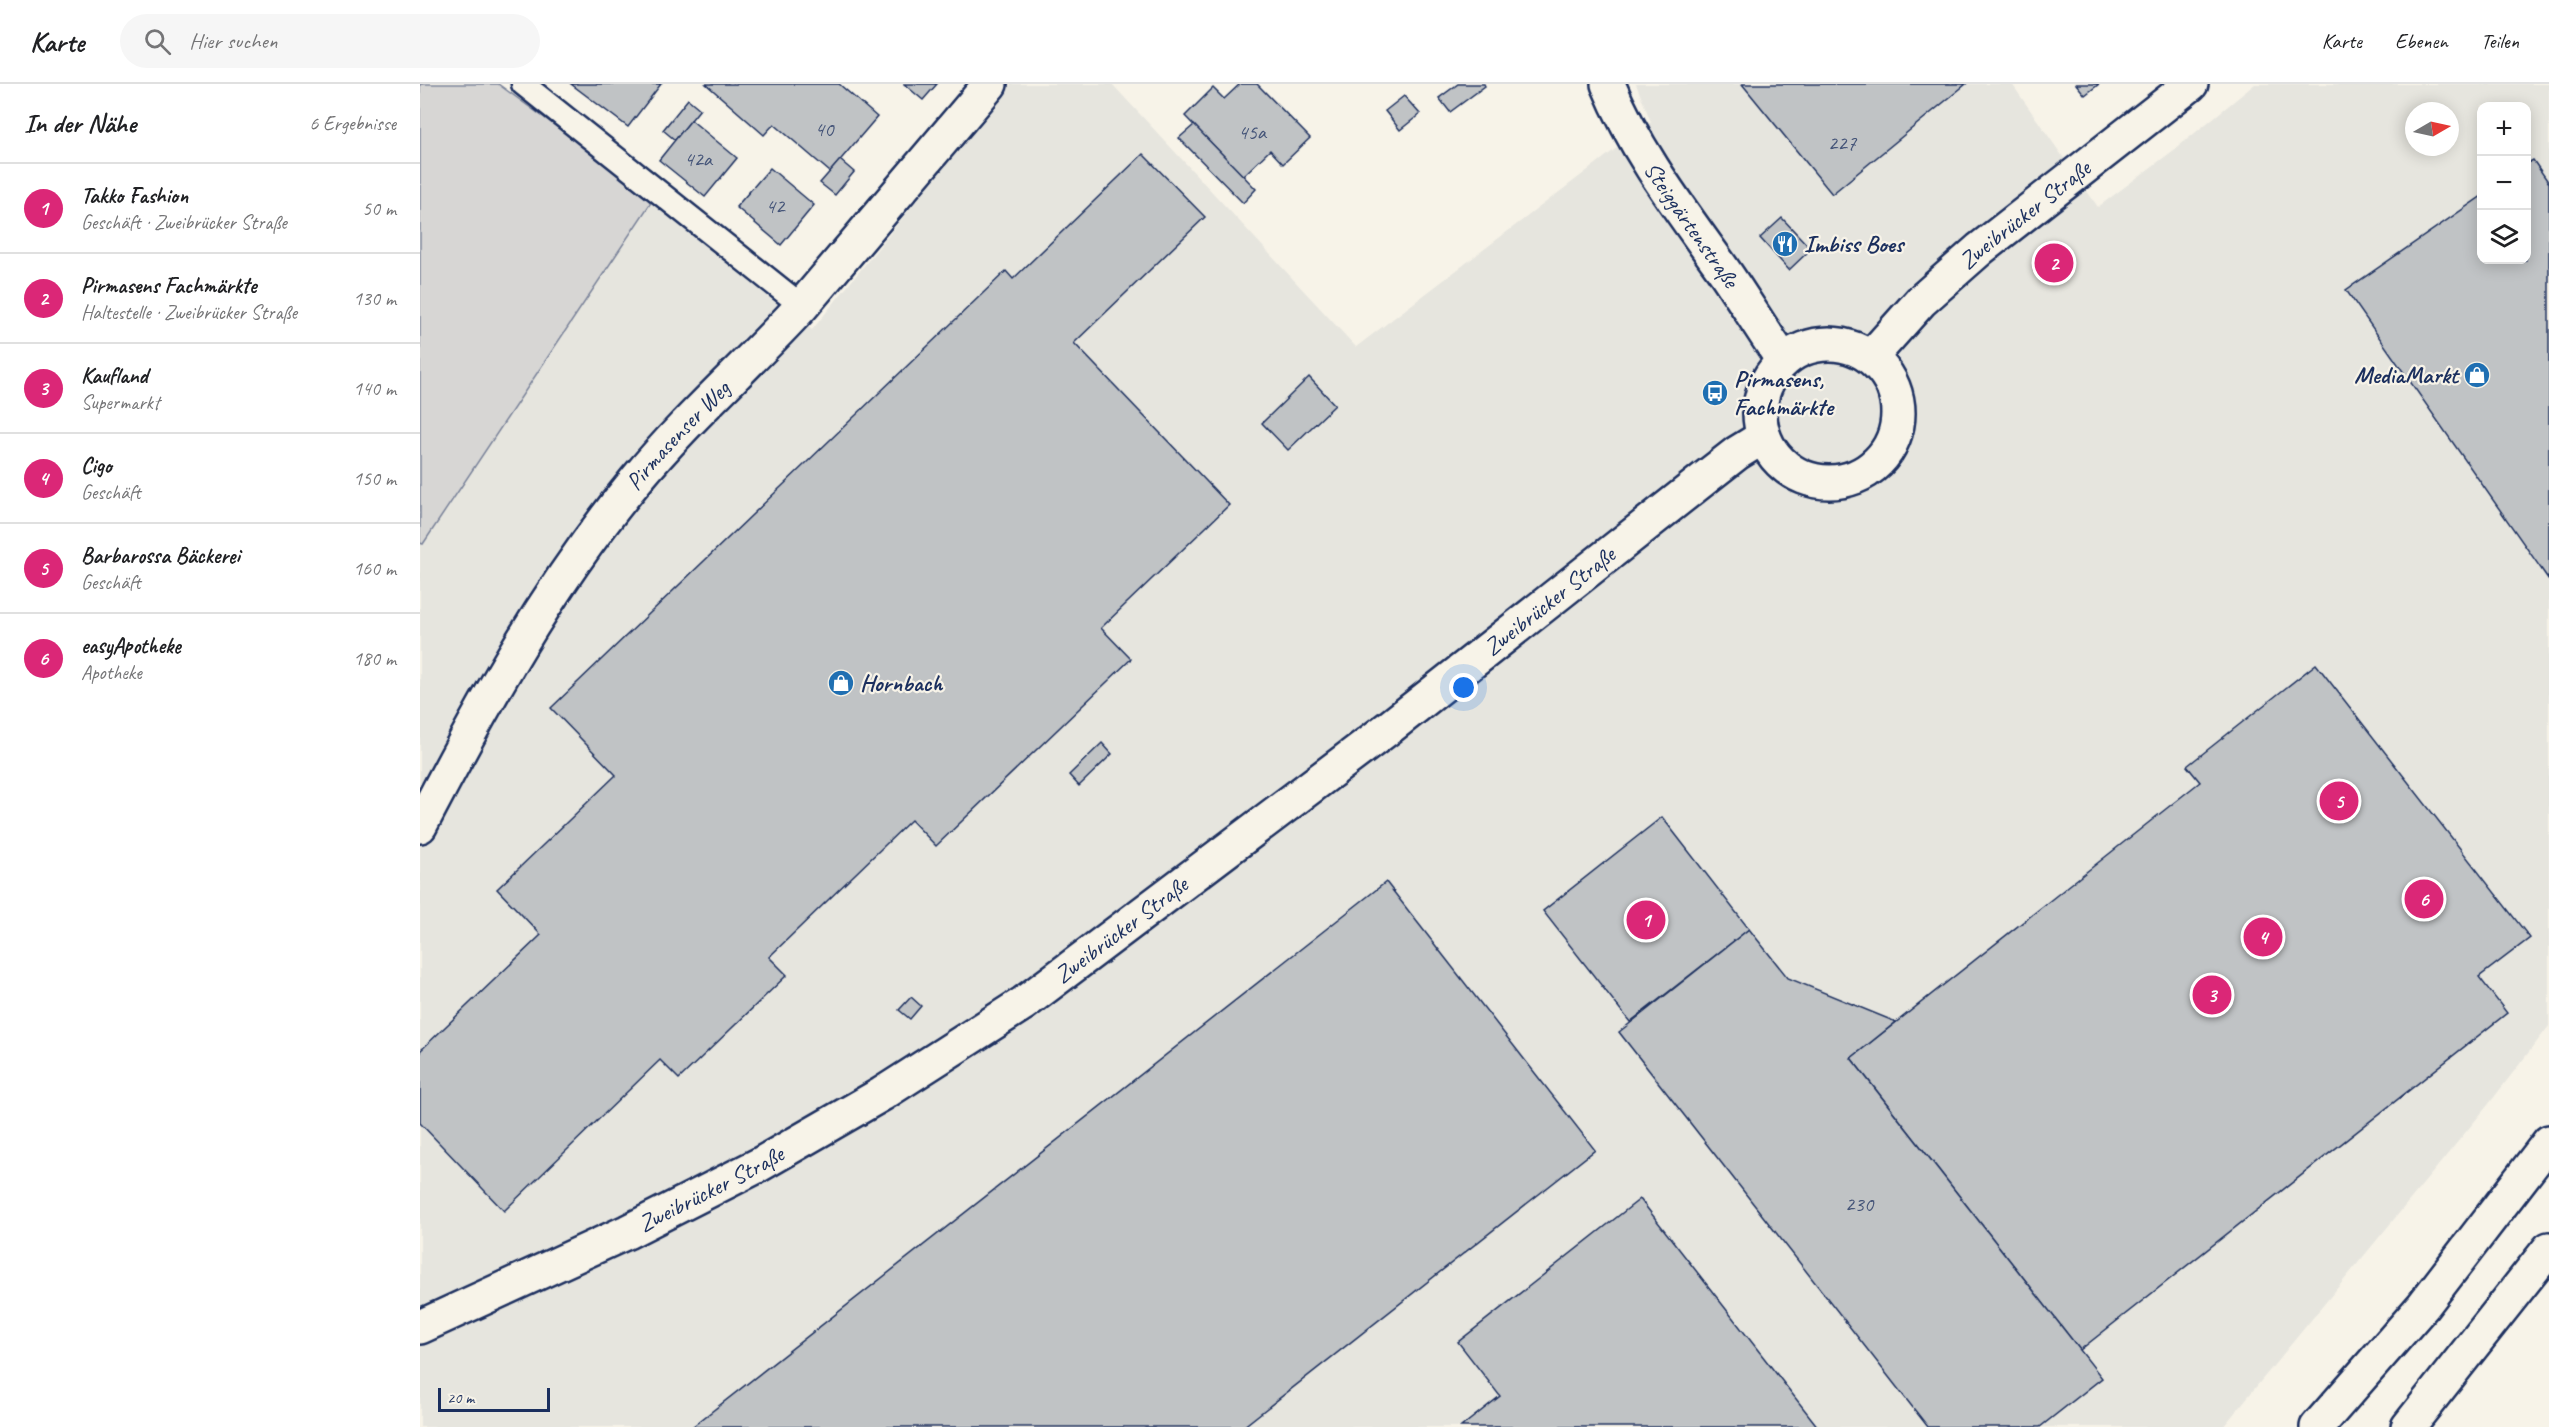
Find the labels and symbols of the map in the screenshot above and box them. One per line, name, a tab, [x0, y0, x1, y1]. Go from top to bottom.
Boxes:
north arrow	[2405, 102, 2459, 156]
house number: 40	[815, 116, 835, 142]
house number: 45a	[1238, 119, 1268, 145]
house number: 227	[1828, 130, 1858, 156]
house number: 42a	[684, 146, 714, 172]
street label: Zweibrücker Straße	[1952, 152, 2098, 276]
street label: Steiggärtenstraße	[1637, 156, 1747, 295]
house number: 42	[766, 193, 786, 219]
restaurant icon: Imbiss Boes	[1770, 229, 1800, 259]
place label: Imbiss Boes	[1804, 229, 1906, 259]
pin: 2	[2034, 240, 2074, 285]
place label: MediaMarkt	[2354, 360, 2461, 390]
shop icon: MediaMarkt	[2462, 360, 2492, 390]
place label: Pirmasens, Fachmärkte	[1734, 364, 1835, 422]
street label: Pirmasenser Weg	[619, 373, 737, 496]
bus stop icon: Pirmasens, Fachmärkte	[1700, 378, 1730, 408]
street label: Zweibrücker Straße	[1477, 538, 1623, 662]
shop icon: Hornbach	[826, 668, 856, 698]
place label: Hornbach	[860, 668, 943, 698]
your location	[1449, 673, 1478, 702]
pin: 5	[2320, 778, 2358, 824]
street label: Zweibrücker Straße	[1048, 868, 1196, 990]
pin: 6	[2404, 876, 2444, 922]
pin: 1	[1626, 898, 1666, 942]
pin: 4	[2244, 914, 2282, 960]
pin: 3	[2192, 972, 2232, 1018]
street label: Zweibrücker Straße	[633, 1138, 791, 1239]
house number: 230	[1845, 1191, 1875, 1217]
scale bar	[438, 1385, 550, 1412]

